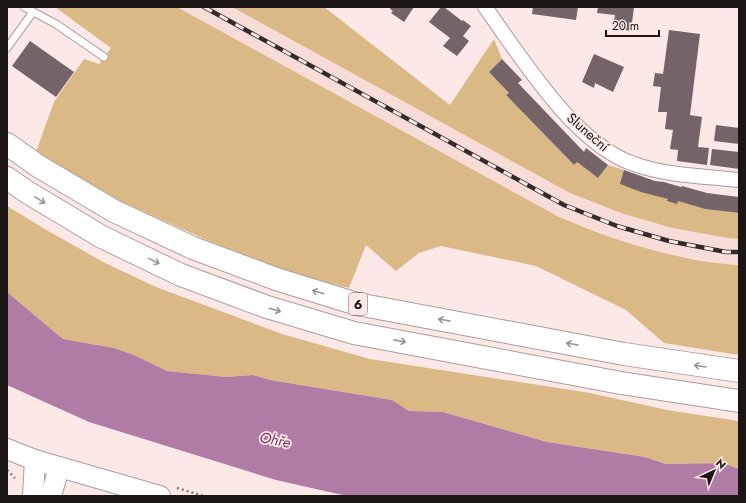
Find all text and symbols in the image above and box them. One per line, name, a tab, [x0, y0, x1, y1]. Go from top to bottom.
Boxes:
scale bar	[606, 12, 659, 38]
text: 20 m	[612, 17, 639, 35]
street label: Sluneční	[562, 108, 615, 157]
one-way arrow	[34, 196, 46, 204]
one-way arrow	[148, 258, 160, 266]
one-way arrow	[312, 288, 325, 295]
road number: 6	[349, 293, 367, 315]
one-way arrow	[268, 306, 281, 314]
one-way arrow	[438, 316, 451, 324]
one-way arrow	[394, 338, 407, 346]
one-way arrow	[566, 340, 579, 348]
one-way arrow	[694, 362, 707, 370]
water label: Ohře	[257, 426, 293, 454]
north arrow	[694, 451, 734, 491]
text: N	[712, 455, 730, 473]

